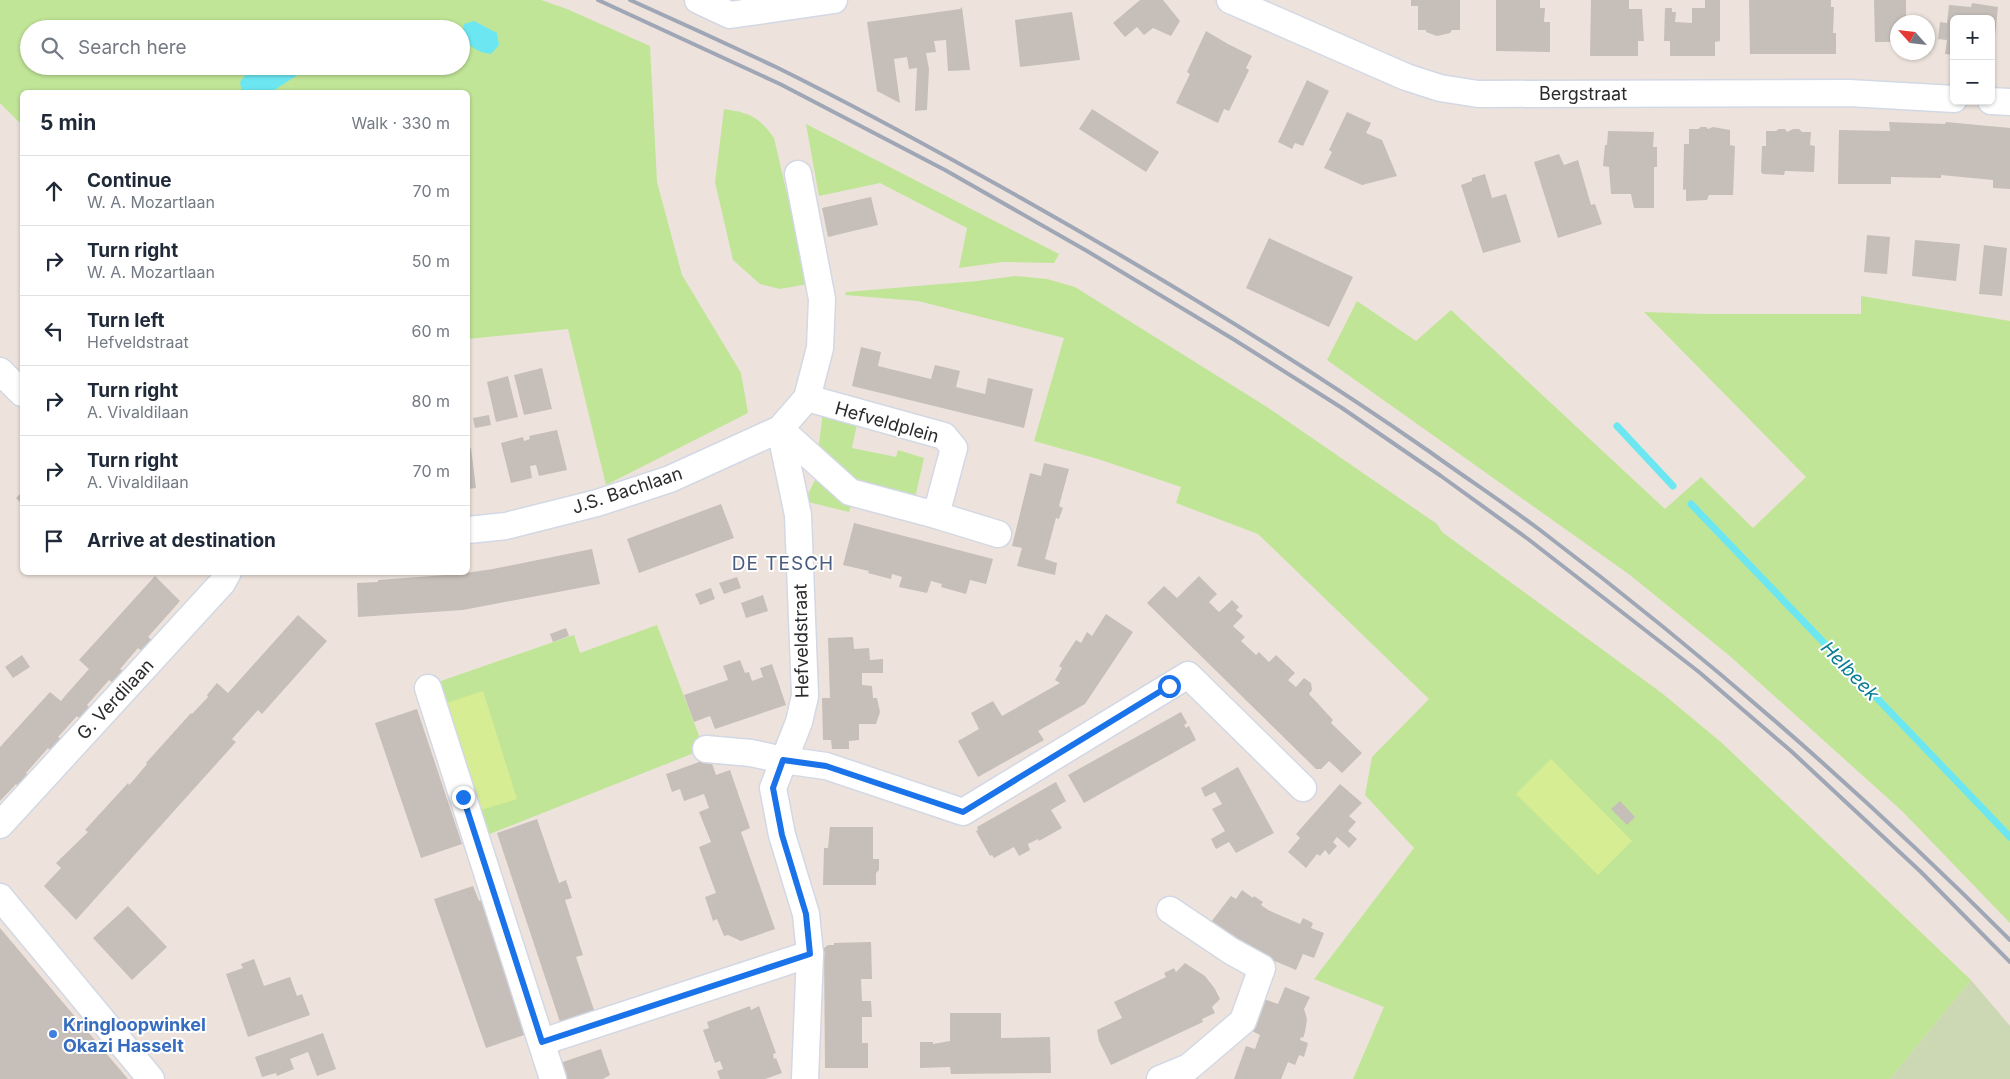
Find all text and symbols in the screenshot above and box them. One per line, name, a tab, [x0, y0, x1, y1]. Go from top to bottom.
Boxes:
north arrow	[1890, 15, 1935, 60]
map controls	[1950, 15, 1995, 105]
button: +	[1950, 15, 1995, 60]
search box	[20, 20, 470, 75]
icon: search	[38, 34, 66, 62]
text: Search here	[78, 36, 187, 59]
button: −	[1950, 60, 1995, 105]
street label: Bergstraat	[1539, 83, 1627, 104]
text: 5 min	[40, 110, 96, 135]
text: Walk · 330 m	[351, 113, 450, 133]
text: Continue	[87, 169, 172, 192]
icon: ahead	[40, 177, 68, 205]
text: 70 m	[413, 181, 450, 201]
text: W. A. Mozartlaan	[87, 192, 215, 212]
text: Turn right	[87, 239, 178, 262]
icon: right	[40, 247, 68, 275]
text: 50 m	[412, 251, 450, 271]
text: W. A. Mozartlaan	[87, 262, 215, 282]
text: Turn left	[87, 309, 165, 332]
icon: left	[40, 317, 68, 345]
text: 60 m	[411, 321, 450, 341]
text: Hefveldstraat	[87, 332, 189, 352]
text: Turn right	[87, 379, 178, 402]
icon: right	[40, 387, 68, 415]
text: 80 m	[411, 391, 450, 411]
street label: Hefveldplein	[833, 397, 941, 447]
text: A. Vivaldilaan	[87, 402, 189, 422]
text: Turn right	[87, 449, 178, 472]
icon: right	[40, 457, 68, 485]
text: 70 m	[413, 461, 450, 481]
street label: J.S. Bachlaan	[569, 462, 685, 518]
text: A. Vivaldilaan	[87, 472, 189, 492]
icon: arrive	[40, 527, 68, 555]
text: Arrive at destination	[87, 529, 276, 552]
district label: DE TESCH	[732, 552, 834, 575]
street label: Hefveldstraat	[790, 583, 812, 698]
water label: Helbeek	[1816, 637, 1884, 706]
street label: G. Verdilaan	[72, 654, 158, 744]
route start	[1158, 675, 1181, 698]
route end	[452, 786, 475, 809]
place label: Kringloopwinkel Okazi Hasselt	[63, 1014, 206, 1056]
marker: Kringloopwinkel Okazi Hasselt	[47, 1028, 59, 1040]

